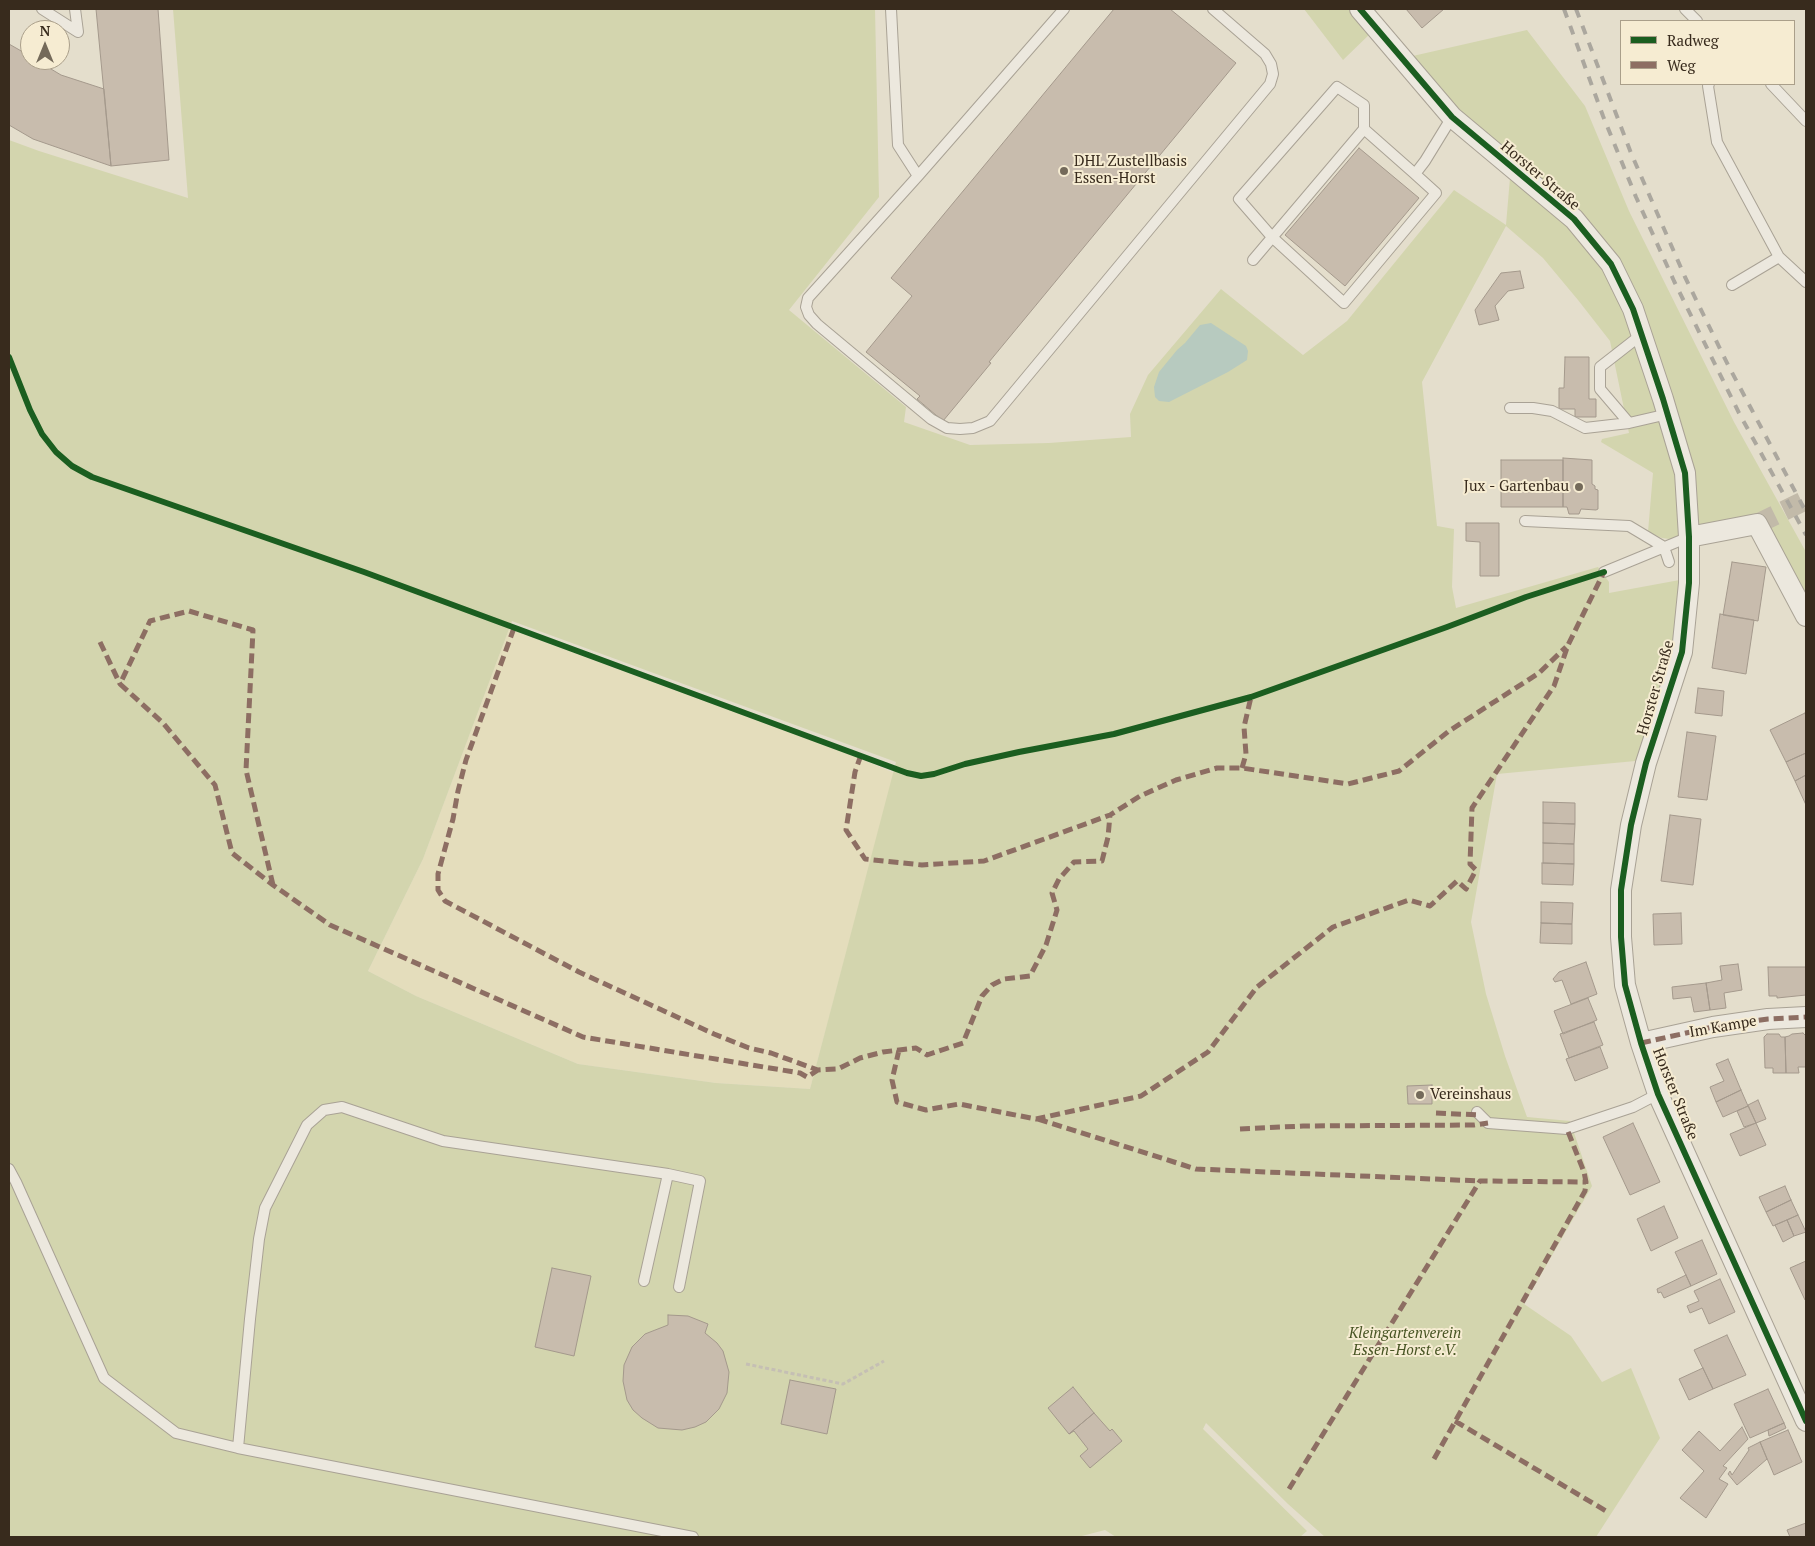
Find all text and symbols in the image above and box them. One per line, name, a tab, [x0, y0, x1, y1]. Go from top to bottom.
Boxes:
north arrow	[20, 20, 70, 70]
legend	[1620, 20, 1795, 85]
text: N	[40, 21, 50, 40]
text: Radweg	[1667, 30, 1719, 50]
text: Weg	[1667, 55, 1695, 75]
street label: Horster Straße	[1497, 138, 1583, 214]
place label: DHL Zustellbasis Essen-Horst	[1074, 153, 1187, 188]
marker: DHL Zustellbasis Essen-Horst	[1058, 165, 1070, 177]
place label: Jux - Gartenbau	[1464, 478, 1569, 496]
marker: Jux - Gartenbau	[1573, 481, 1585, 493]
street label: Horster Straße	[1634, 638, 1678, 738]
street label: Im Kampe	[1688, 1012, 1758, 1042]
street label: Horster Straße	[1648, 1045, 1702, 1143]
place label: Vereinshaus	[1430, 1086, 1511, 1104]
marker: Vereinshaus	[1414, 1089, 1426, 1101]
park label: Kleingartenverein Essen-Horst e.V.	[1349, 1325, 1461, 1360]

